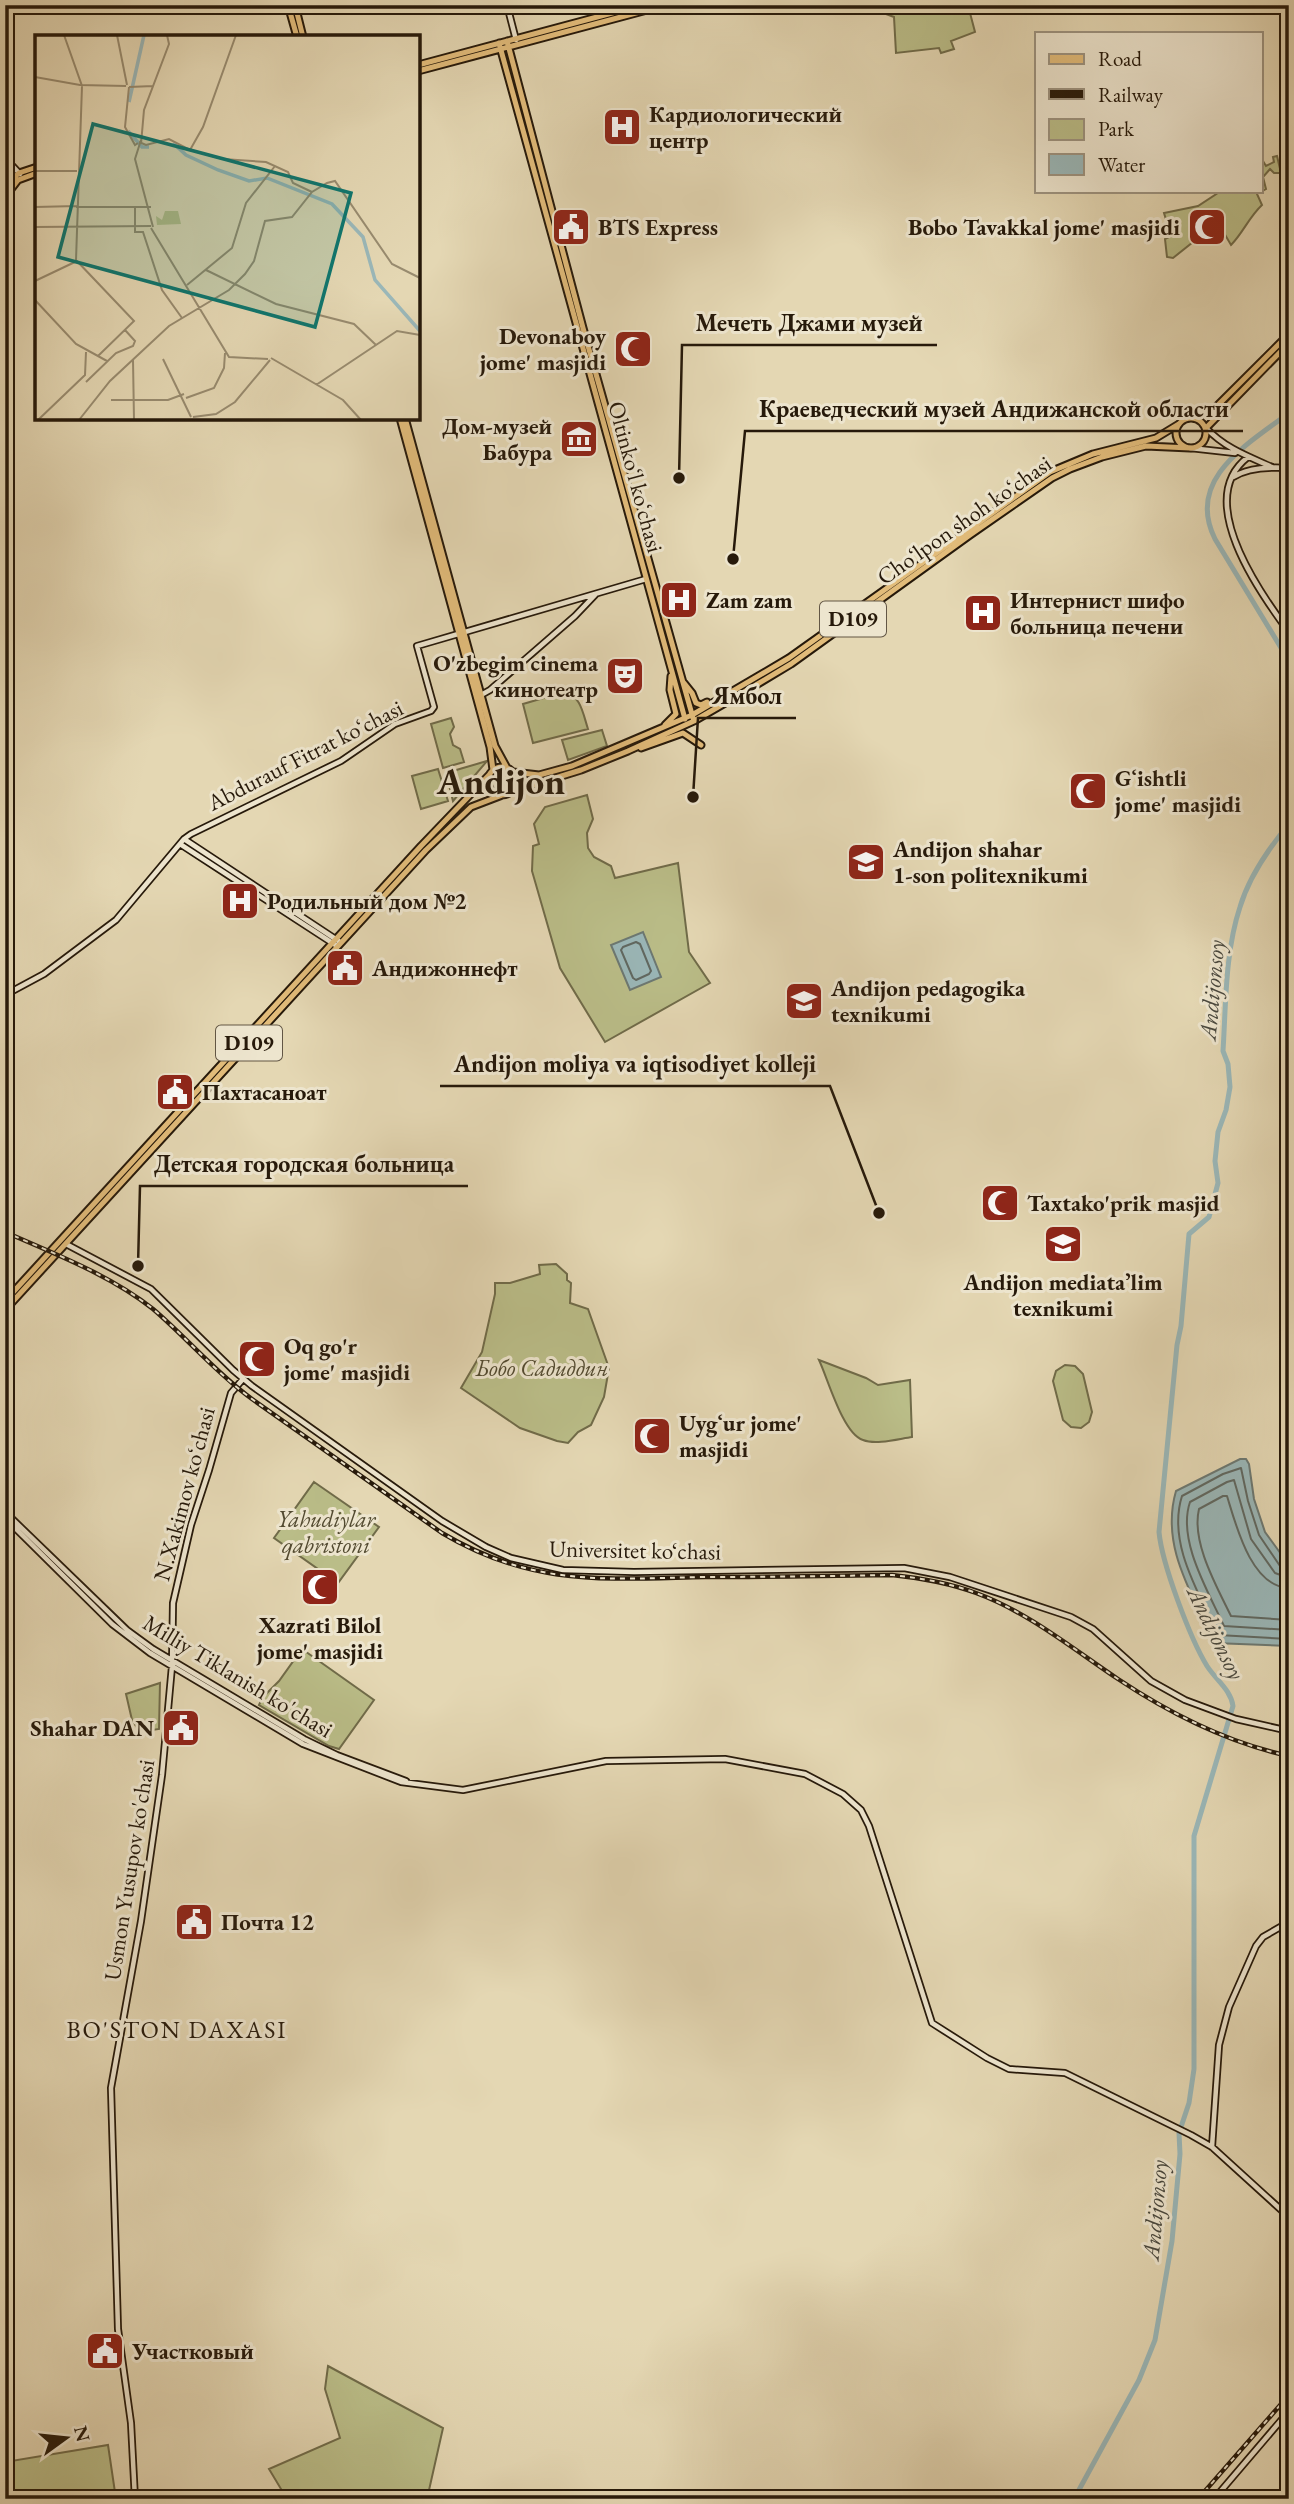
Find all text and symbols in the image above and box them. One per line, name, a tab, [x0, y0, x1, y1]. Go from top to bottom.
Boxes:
legend	[1035, 32, 1262, 192]
inset map	[35, 35, 420, 420]
text: Road	[1098, 45, 1142, 72]
text: Railway	[1098, 81, 1164, 108]
place label: Кардиологический центр	[649, 99, 843, 155]
hospital icon: Кардиологический центр	[601, 106, 643, 148]
text: Park	[1098, 115, 1135, 142]
text: Water	[1098, 151, 1145, 178]
public building icon: BTS Express	[550, 206, 592, 248]
mosque icon: Bobo Tavakkal jome' masjidi	[1186, 206, 1228, 248]
place label: BTS Express	[598, 212, 718, 242]
place label: Bobo Tavakkal jome' masjidi	[908, 212, 1180, 242]
callout: Мечеть Джами музей	[682, 300, 937, 345]
text: Мечеть Джами музей	[695, 307, 923, 339]
place label: Devonaboy jome' masjidi	[479, 321, 607, 377]
mosque icon: Devonaboy jome' masjidi	[612, 328, 654, 370]
callout: Краеведческий музей Андижанской области	[745, 386, 1243, 431]
text: Краеведческий музей Андижанской области	[759, 393, 1229, 425]
street label: Oltinkoʻl koʻchasi	[601, 398, 671, 556]
place label: Дом-музей Бабура	[442, 411, 553, 467]
museum icon: Дом-музей Бабура	[558, 418, 600, 460]
street label: Choʻlpon shoh koʻchasi	[871, 448, 1058, 592]
hospital icon: Zam zam	[658, 579, 700, 621]
place label: Zam zam	[706, 585, 793, 615]
place label: Интернист шифо больница печени	[1010, 585, 1185, 641]
hospital icon: Интернист шифо больница печени	[962, 592, 1004, 634]
road number: D109	[820, 602, 886, 636]
place label: O'zbegim cinema кинотеатр	[433, 648, 599, 704]
theatre icon: O'zbegim cinema кинотеатр	[604, 655, 646, 697]
callout: Ямбол	[698, 673, 796, 718]
text: Ямбол	[711, 680, 782, 711]
street label: Abdurauf Fitrat koʻchasi	[201, 692, 408, 818]
district label: Andijon	[436, 757, 565, 805]
place label: Gʻishtli jome' masjidi	[1114, 763, 1241, 819]
mosque icon: Gʻishtli jome' masjidi	[1067, 770, 1109, 812]
place label: Andijon shahar 1-son politexnikumi	[892, 834, 1088, 890]
school or university icon: Andijon shahar 1-son politexnikumi	[845, 841, 887, 883]
hospital icon: Родильный дом №2	[219, 880, 261, 922]
place label: Родильный дом №2	[267, 886, 466, 916]
water label: Andijonsoy	[1192, 938, 1231, 1043]
public building icon: Андижоннефт	[324, 947, 366, 989]
place label: Андижоннефт	[371, 953, 518, 983]
place label: Andijon pedagogika texnikumi	[830, 973, 1026, 1029]
school or university icon: Andijon pedagogika texnikumi	[783, 980, 825, 1022]
road number: D109	[216, 1026, 282, 1060]
callout: Andijon moliya va iqtisodiyet kolleji	[440, 1041, 830, 1086]
text: Andijon moliya va iqtisodiyet kolleji	[453, 1048, 816, 1080]
public building icon: Пахтасаноат	[154, 1071, 196, 1113]
place label: Пахтасаноат	[202, 1077, 327, 1107]
callout: Детская городская больница	[140, 1141, 468, 1186]
text: Детская городская больница	[154, 1148, 455, 1179]
mosque icon: Taxtako'prik masjid	[979, 1182, 1021, 1224]
place label: Taxtako'prik masjid	[1027, 1188, 1220, 1218]
school or university icon: Andijon mediataʼlim texnikumi	[1042, 1223, 1084, 1265]
place label: Andijon mediataʼlim texnikumi	[963, 1267, 1163, 1323]
place label: Oq go'r jome' masjidi	[283, 1331, 410, 1387]
mosque icon: Oq go'r jome' masjidi	[236, 1338, 278, 1380]
park label: Бобо Садиддин	[475, 1353, 608, 1383]
street label: N.Xakimov koʻchasi	[146, 1403, 222, 1584]
place label: Uygʻur jome' masjidi	[679, 1408, 802, 1464]
mosque icon: Uygʻur jome' masjidi	[631, 1415, 673, 1457]
park label: Yahudiylar qabristoni	[277, 1504, 376, 1561]
street label: Universitet kо‘chasi	[549, 1534, 722, 1567]
mosque icon: Xazrati Bilol jome' masjidi	[299, 1566, 341, 1608]
water label: Andijonsoy	[1180, 1579, 1253, 1685]
street label: Milliy Tiklanish ko'chasi	[138, 1607, 339, 1745]
place label: Xazrati Bilol jome' masjidi	[256, 1610, 383, 1666]
public building icon: Shahar DAN	[160, 1707, 202, 1749]
place label: Shahar DAN	[30, 1713, 154, 1743]
street label: Usmon Yusupov ko'chasi	[97, 1757, 161, 1983]
public building icon: Почта 12	[173, 1901, 215, 1943]
place label: Почта 12	[221, 1907, 314, 1937]
district label: BO'STON DAXASI	[67, 2014, 287, 2045]
water label: Andijonsoy	[1135, 2158, 1174, 2263]
public building icon: Участковый	[84, 2330, 126, 2372]
place label: Участковый	[131, 2336, 254, 2366]
north arrow	[32, 2402, 102, 2472]
text: N	[68, 2423, 96, 2445]

